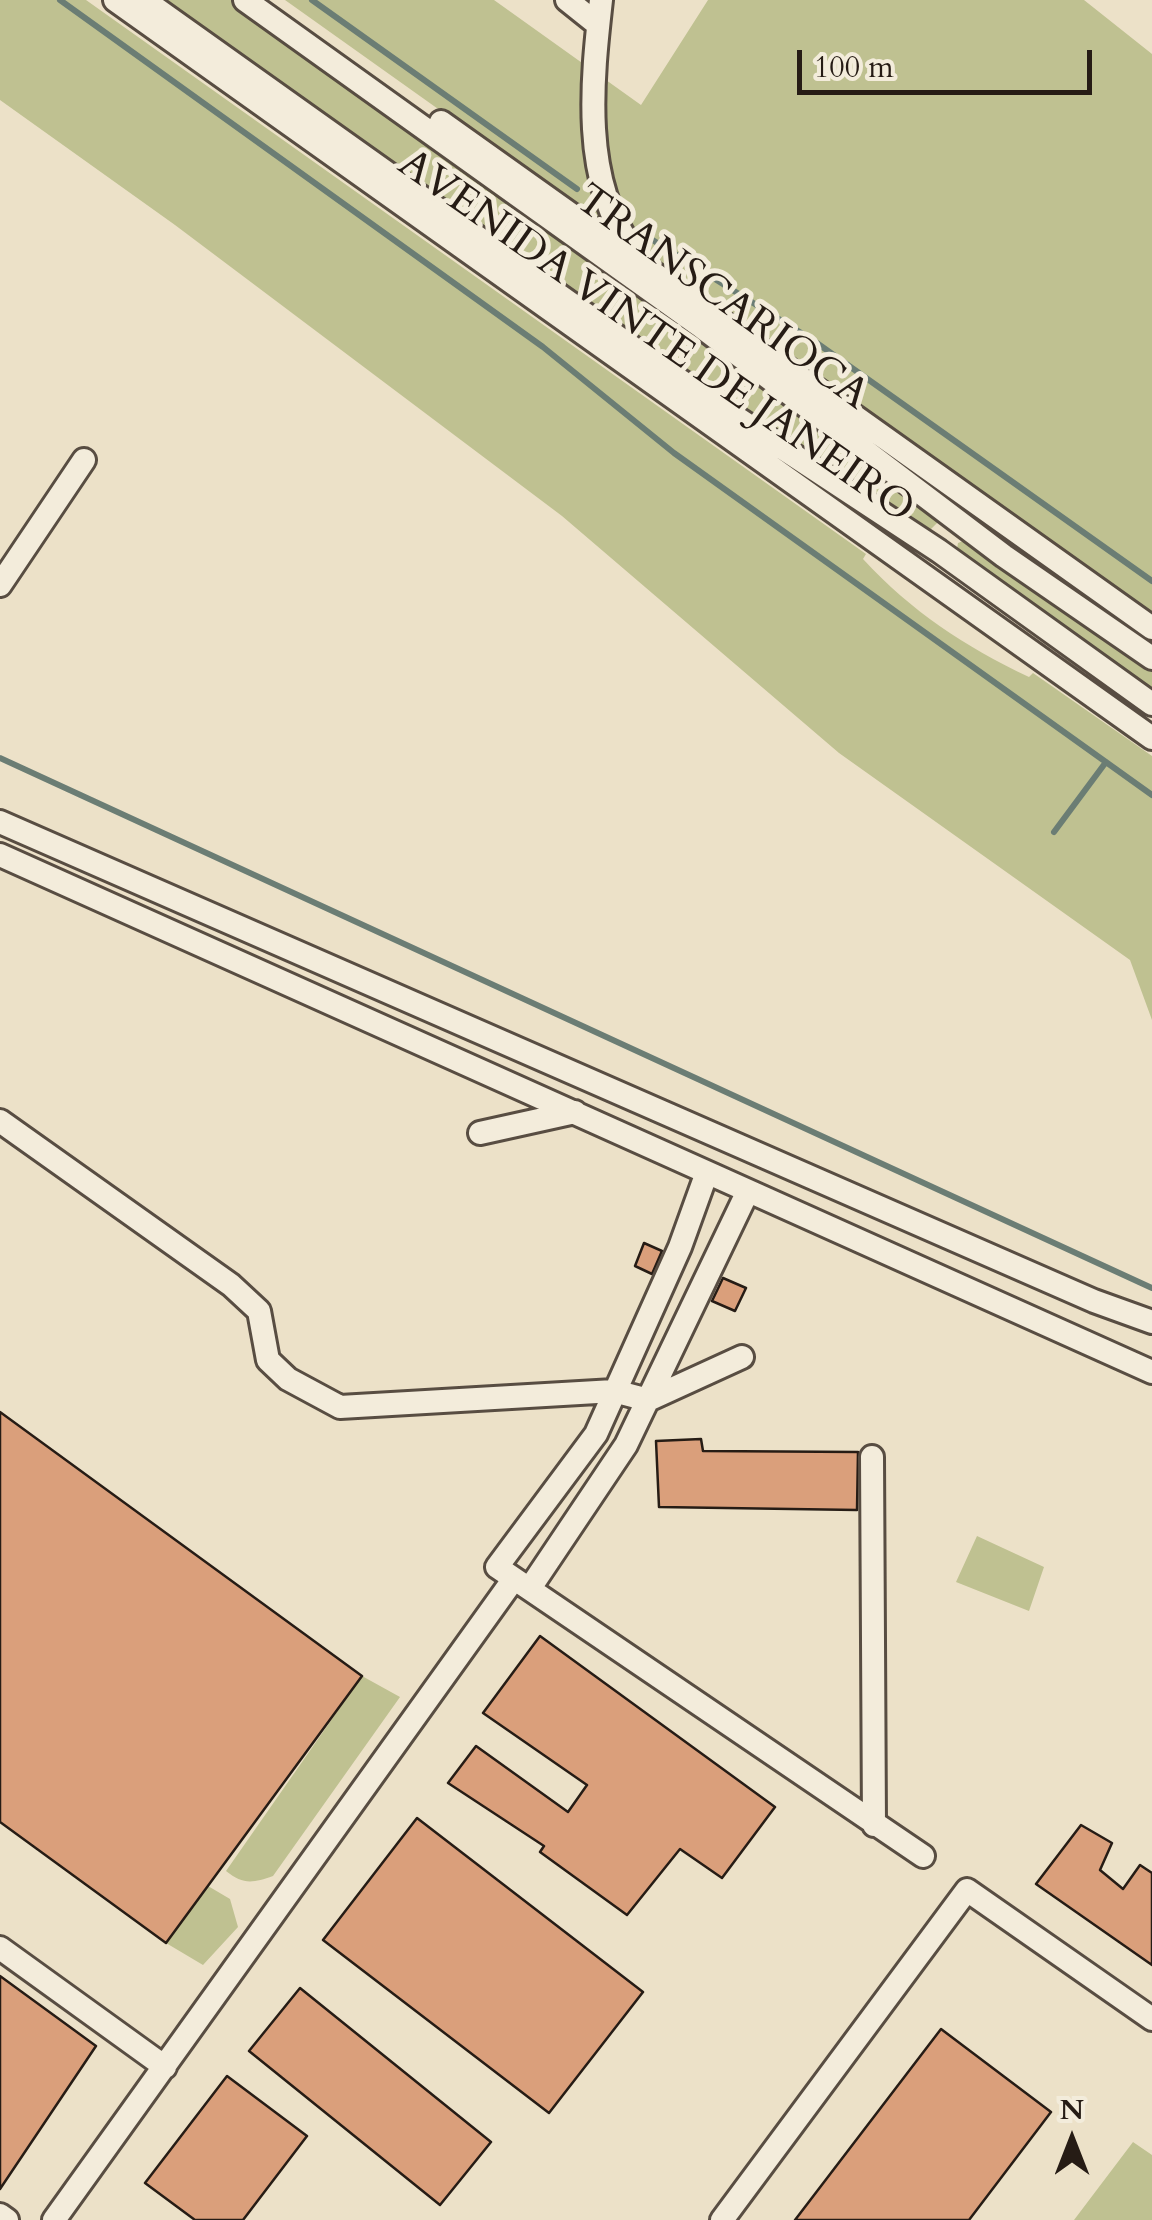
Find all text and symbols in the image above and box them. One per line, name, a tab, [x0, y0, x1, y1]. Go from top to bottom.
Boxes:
scale bar	[802, 30, 1097, 92]
text: 100 m	[814, 47, 894, 88]
street label: AVENIDA VINTE DE JANEIRO	[387, 140, 923, 536]
street label: TRANSCARIOCA	[564, 176, 878, 422]
north arrow	[1022, 2090, 1122, 2190]
text: N	[1060, 2091, 1084, 2129]

